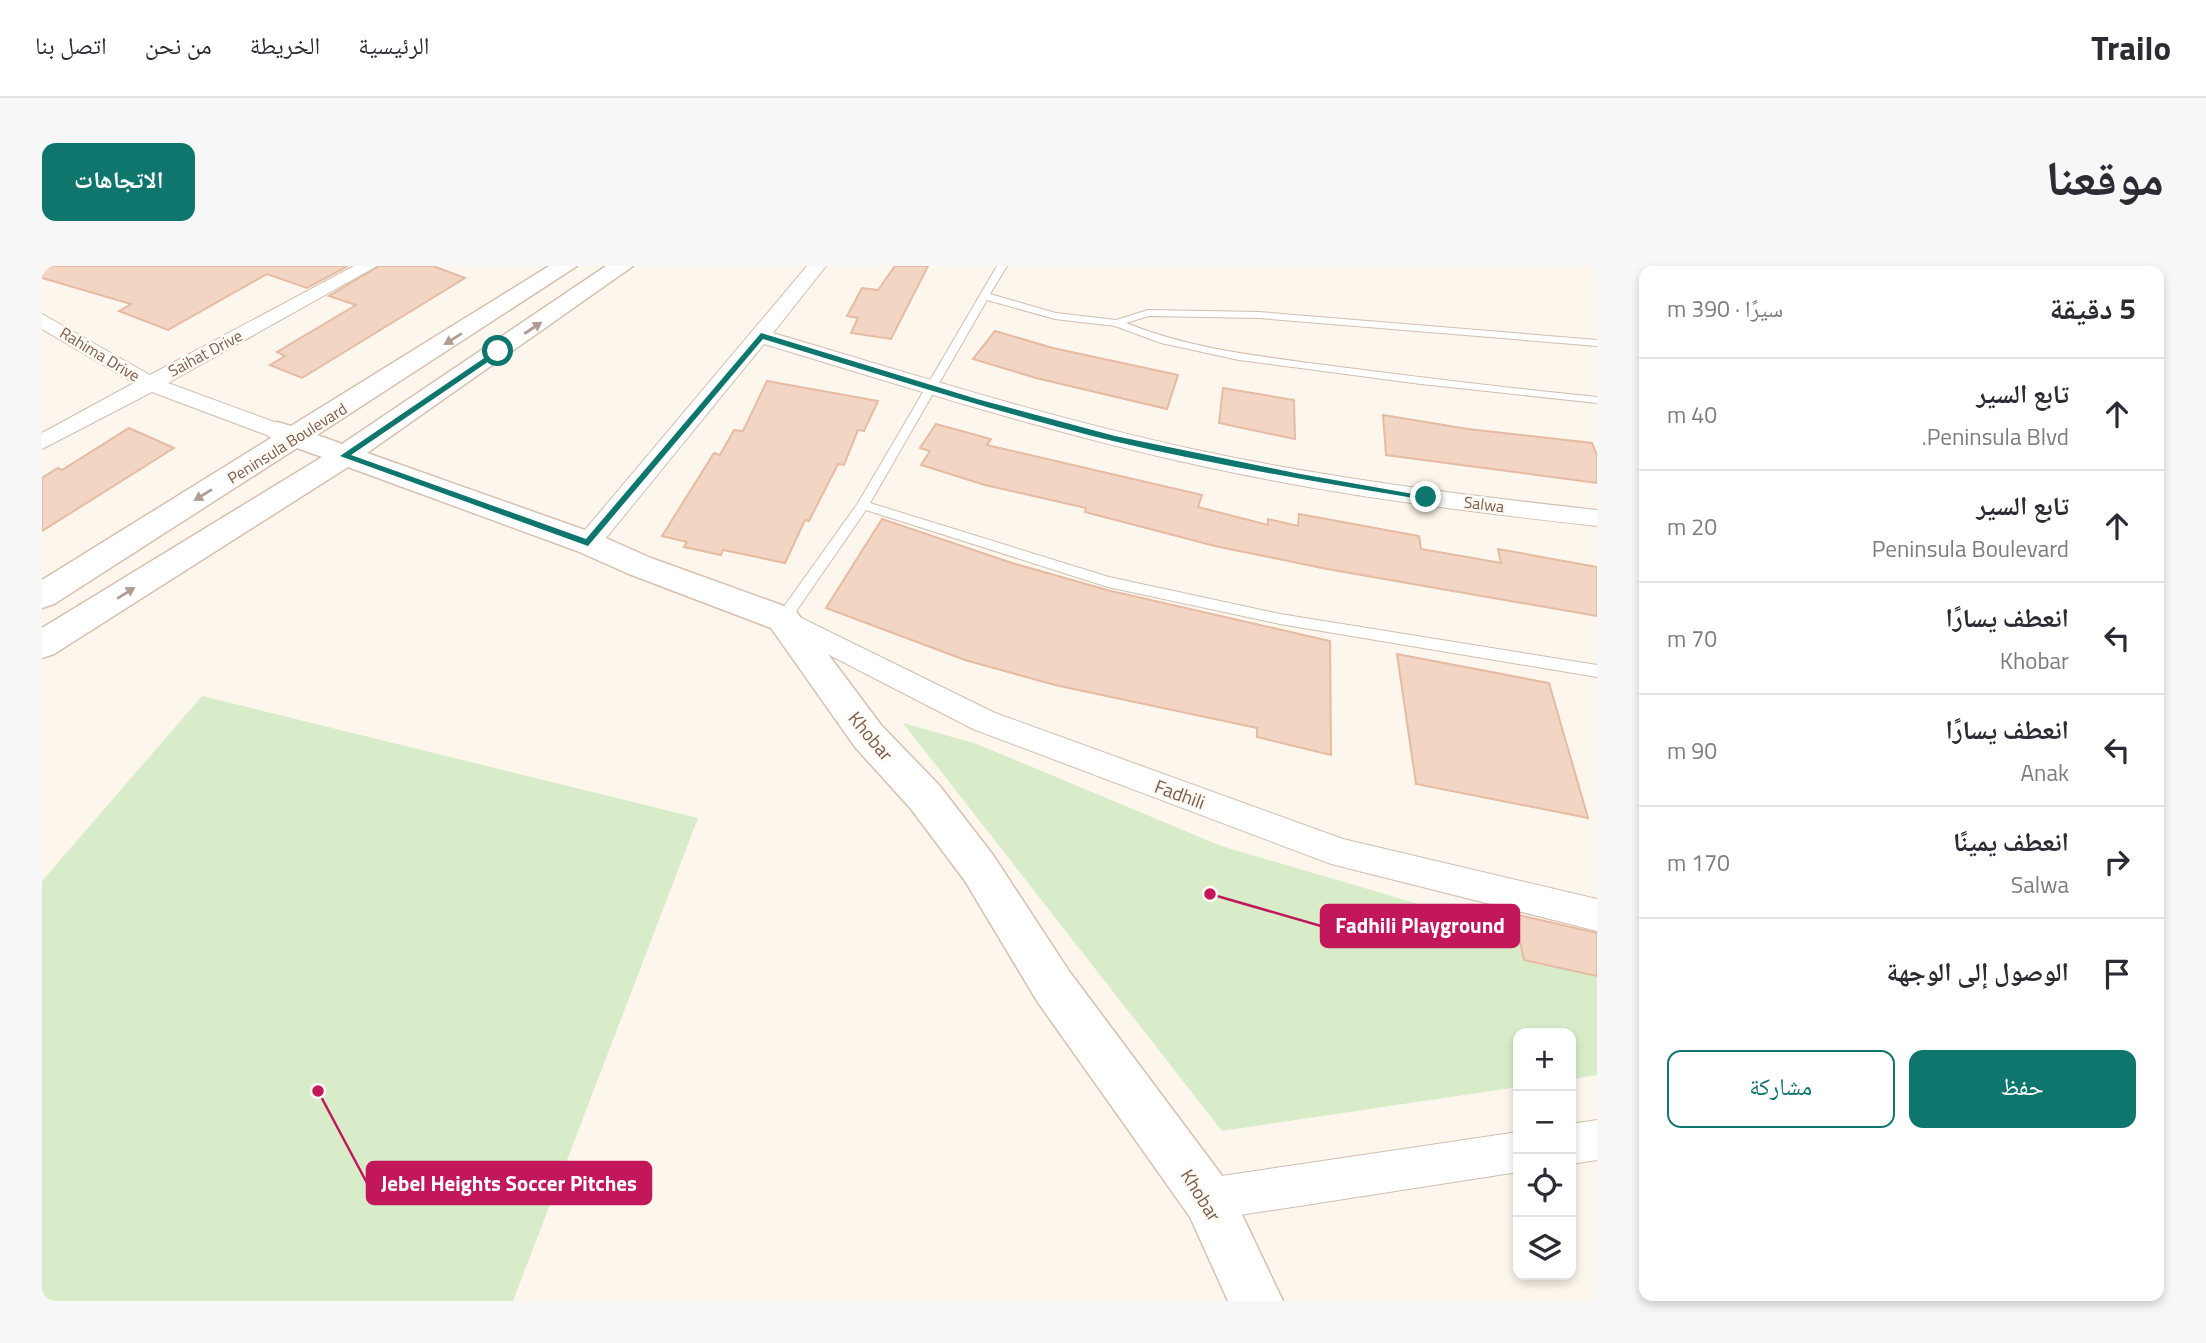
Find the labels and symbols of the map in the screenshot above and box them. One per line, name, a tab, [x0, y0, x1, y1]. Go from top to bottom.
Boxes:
street label: Rahima Drive	[55, 321, 145, 387]
one-way arrow	[523, 322, 543, 335]
street label: Saihat Drive	[164, 323, 246, 383]
one-way arrow	[444, 332, 463, 345]
route start	[482, 335, 513, 366]
street label: Peninsula Boulevard	[222, 396, 352, 490]
route end	[1410, 481, 1441, 512]
one-way arrow	[194, 489, 213, 502]
street label: Salwa	[1462, 490, 1506, 518]
one-way arrow	[116, 586, 136, 599]
street label: Khobar	[842, 704, 901, 767]
street label: Fadhili	[1151, 771, 1209, 816]
callout: Fadhili Playground	[1321, 905, 1519, 947]
text: Fadhili Playground	[1335, 909, 1505, 941]
callout: Jebel Heights Soccer Pitches	[367, 1162, 651, 1204]
street label: Khobar	[1174, 1163, 1229, 1227]
text: Jebel Heights Soccer Pitches	[381, 1167, 637, 1199]

